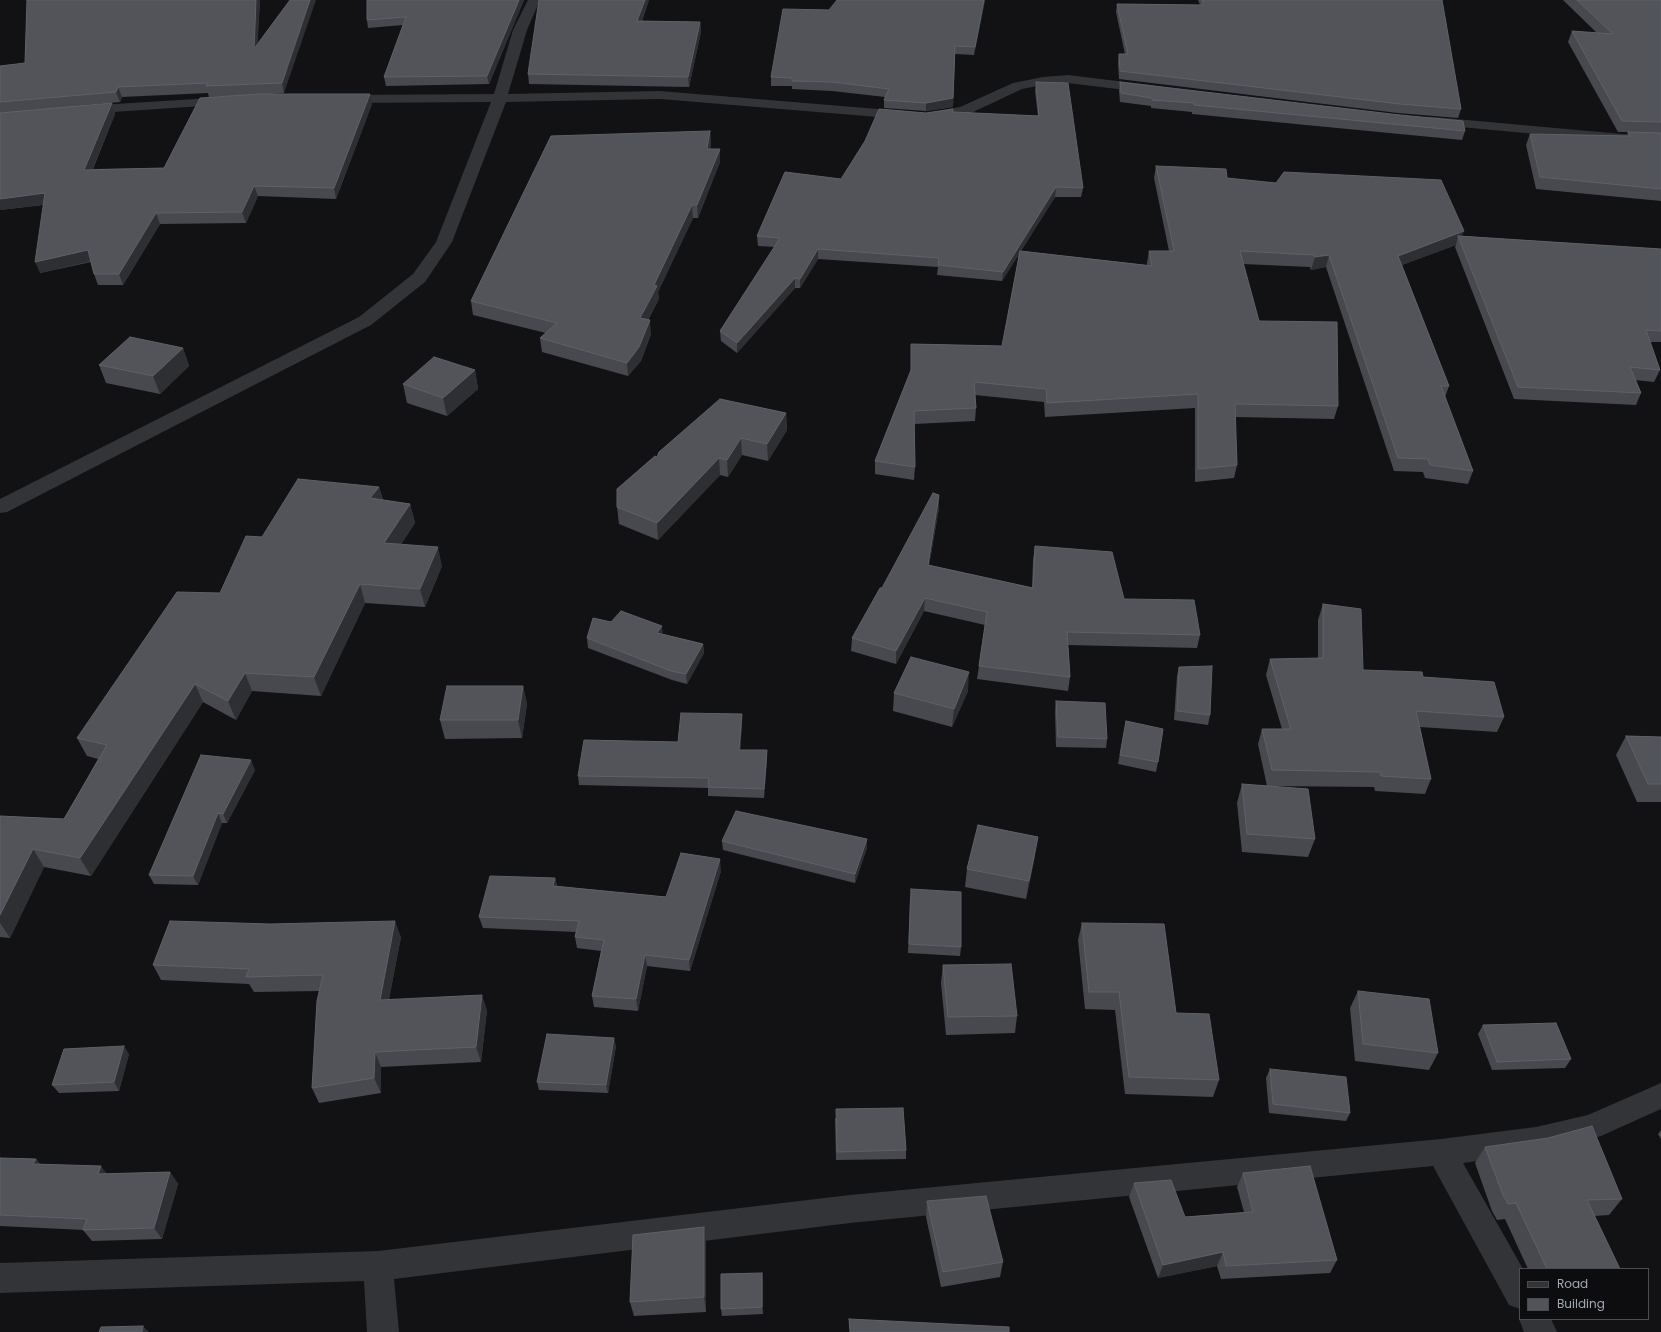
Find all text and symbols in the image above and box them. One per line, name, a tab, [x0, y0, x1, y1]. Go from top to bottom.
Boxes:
legend	[1519, 1268, 1649, 1320]
text: Road	[1557, 1275, 1588, 1292]
text: Building	[1557, 1295, 1605, 1312]

